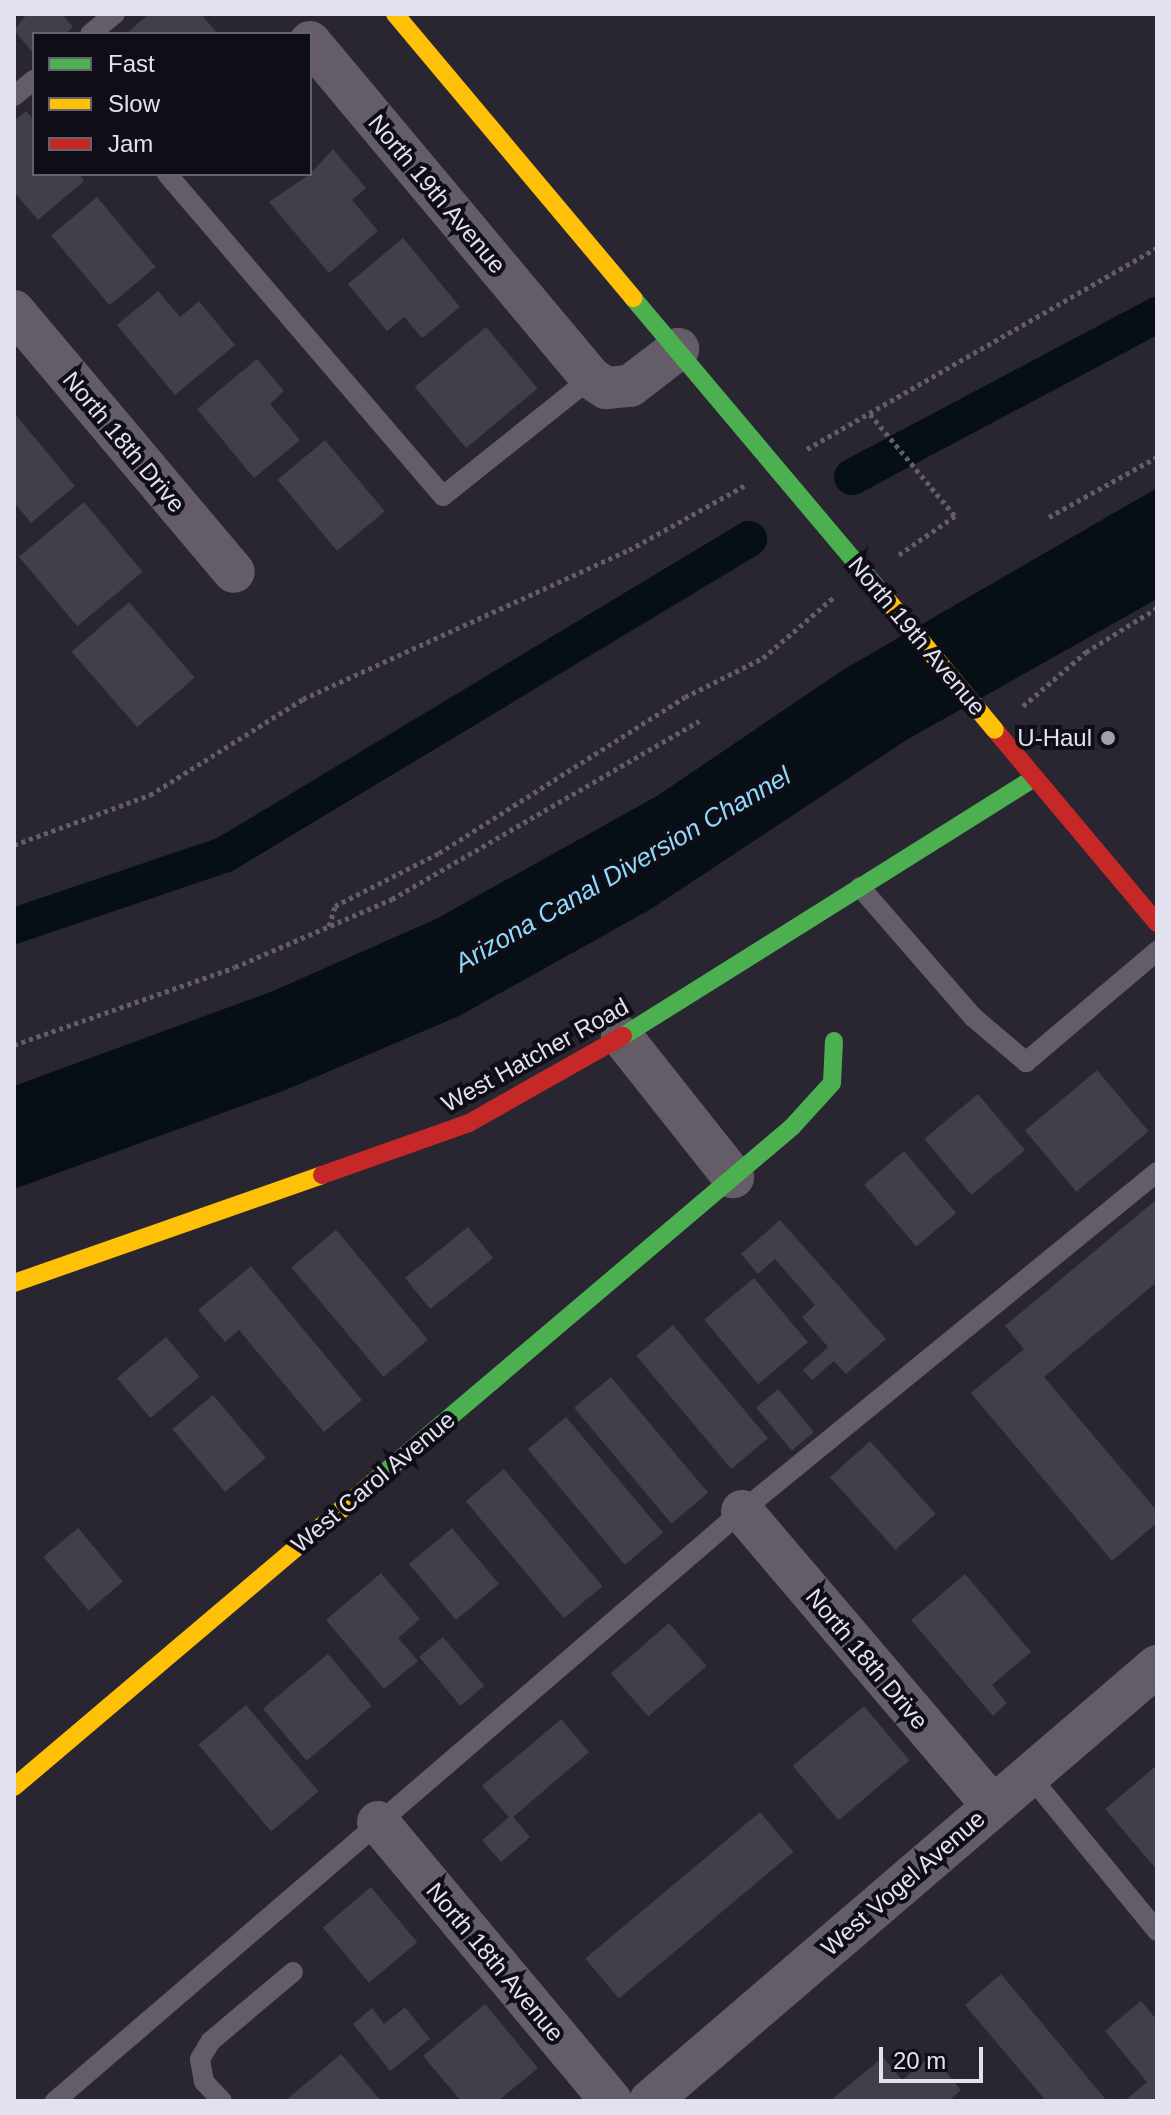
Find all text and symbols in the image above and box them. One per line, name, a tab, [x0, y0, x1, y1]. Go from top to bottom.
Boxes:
legend	[32, 32, 312, 176]
text: Fast	[108, 50, 155, 77]
text: Slow	[108, 90, 160, 117]
street label: North 19th Avenue	[362, 108, 512, 280]
text: Jam	[108, 130, 153, 157]
street label: North 18th Drive	[57, 366, 191, 518]
street label: North 19th Avenue	[842, 550, 992, 722]
place label: U-Haul	[1017, 724, 1092, 752]
marker: U-Haul	[1099, 729, 1117, 747]
water label: Arizona Canal Diversion Channel	[449, 761, 797, 979]
street label: West Hatcher Road	[437, 992, 633, 1118]
street label: West Carol Avenue	[285, 1405, 461, 1559]
street label: North 18th Drive	[800, 1583, 934, 1735]
street label: West Vogel Avenue	[815, 1804, 991, 1962]
street label: North 18th Avenue	[420, 1876, 570, 2048]
scale bar	[883, 2031, 987, 2081]
text: 20 m	[893, 2047, 946, 2074]

